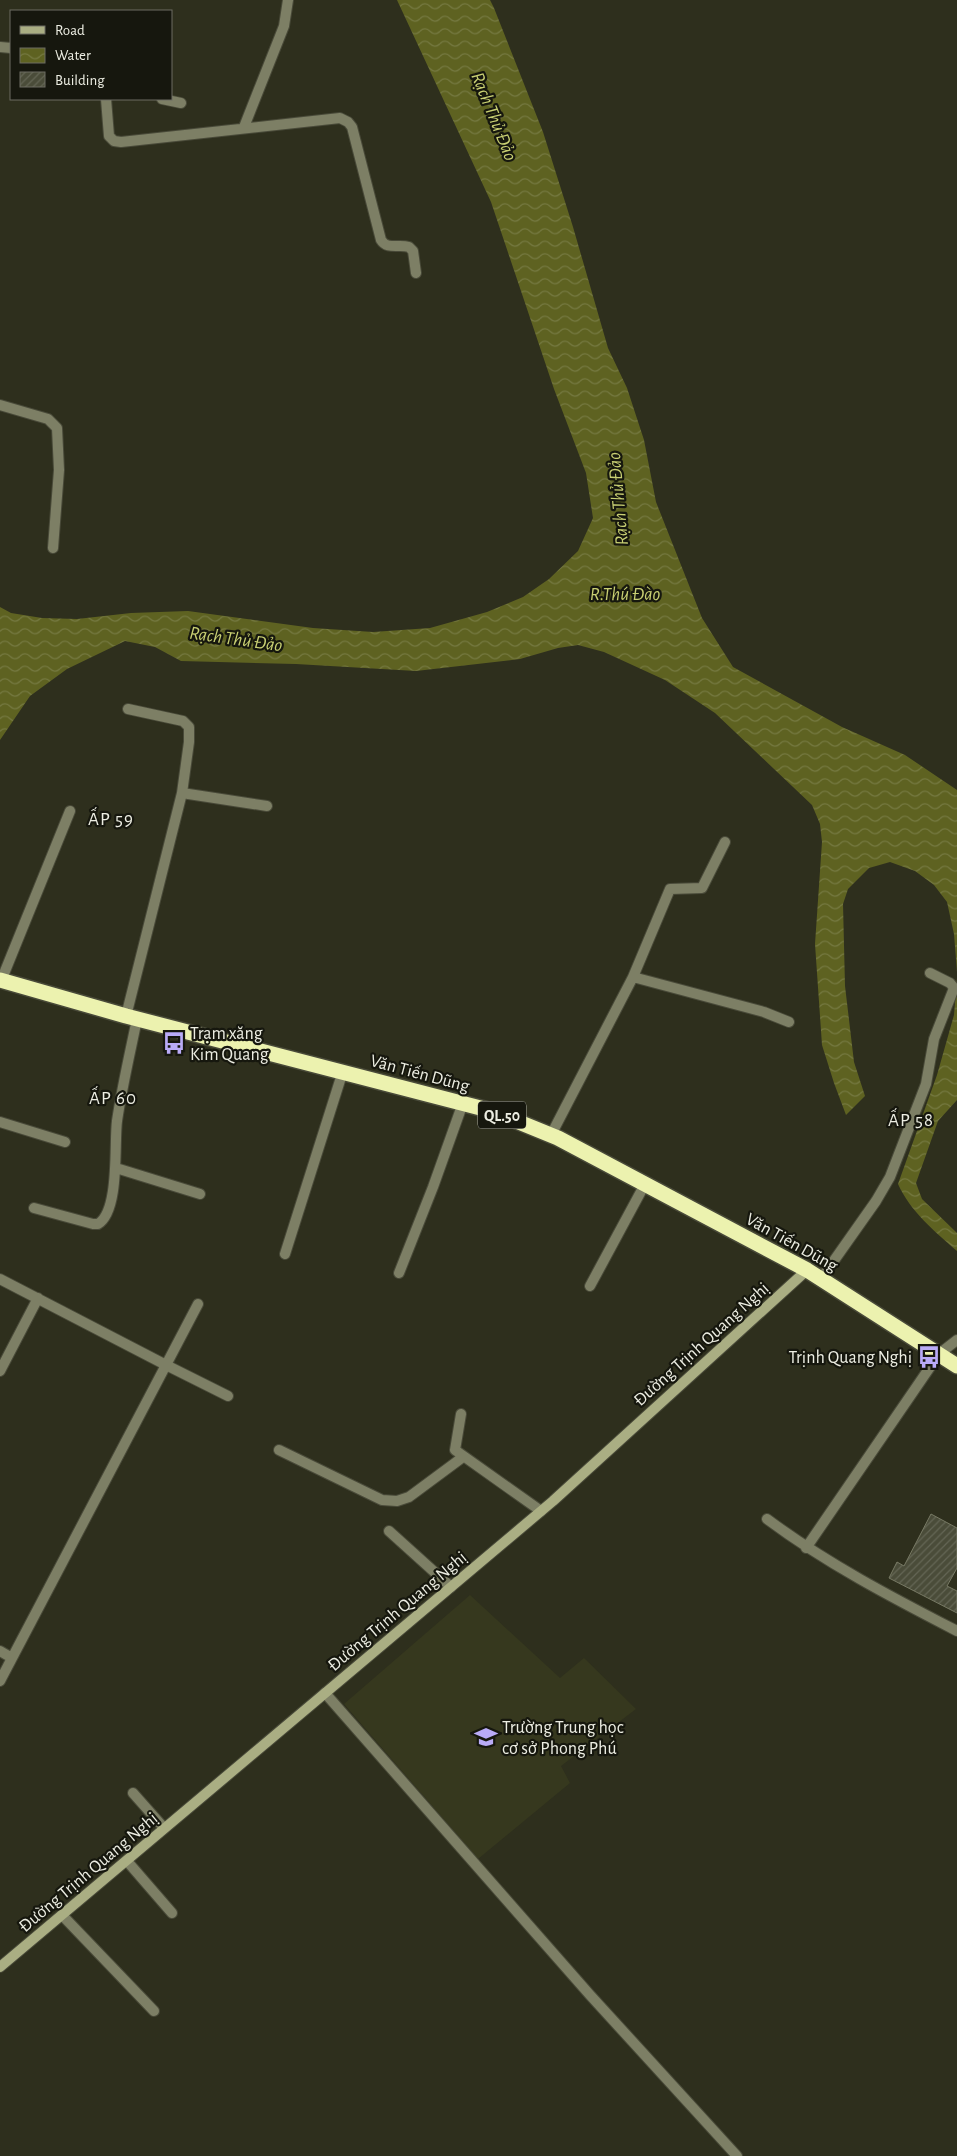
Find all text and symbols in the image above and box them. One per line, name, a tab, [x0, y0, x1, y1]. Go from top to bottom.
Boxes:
legend	[10, 10, 172, 100]
text: Road	[55, 23, 85, 38]
text: Water	[55, 48, 91, 63]
water label: Rạch Thủ Đảo	[467, 70, 520, 164]
text: Building	[55, 73, 105, 88]
water label: Rạch Thủ Đảo	[605, 451, 632, 546]
water label: R.Thú Đào	[590, 585, 661, 604]
water label: Rạch Thủ Đảo	[188, 624, 284, 655]
district label: ẤP 59	[88, 806, 134, 829]
place label: Trạm xăng Kim Quang	[190, 1025, 269, 1064]
bus stop icon: Trạm xăng Kim Quang	[161, 1030, 187, 1056]
street label: Văn Tiến Dũng	[368, 1051, 472, 1096]
district label: ẤP 60	[89, 1085, 137, 1108]
road number: QL.50	[478, 1102, 526, 1128]
district label: ẤP 58	[888, 1107, 934, 1130]
street label: Văn Tiến Dũng	[743, 1209, 841, 1276]
street label: Đường Trịnh Quang Nghị	[631, 1279, 773, 1410]
bus stop icon: Trịnh Quang Nghị	[916, 1344, 942, 1370]
place label: Trịnh Quang Nghị	[788, 1349, 912, 1367]
street label: Đường Trịnh Quang Nghị	[325, 1549, 471, 1675]
place label: Trường Trung học cơ sở Phong Phú	[502, 1719, 624, 1758]
school or university icon: Trường Trung học cơ sở Phong Phú	[473, 1724, 499, 1750]
street label: Đường Trịnh Quang Nghị	[16, 1810, 162, 1936]

